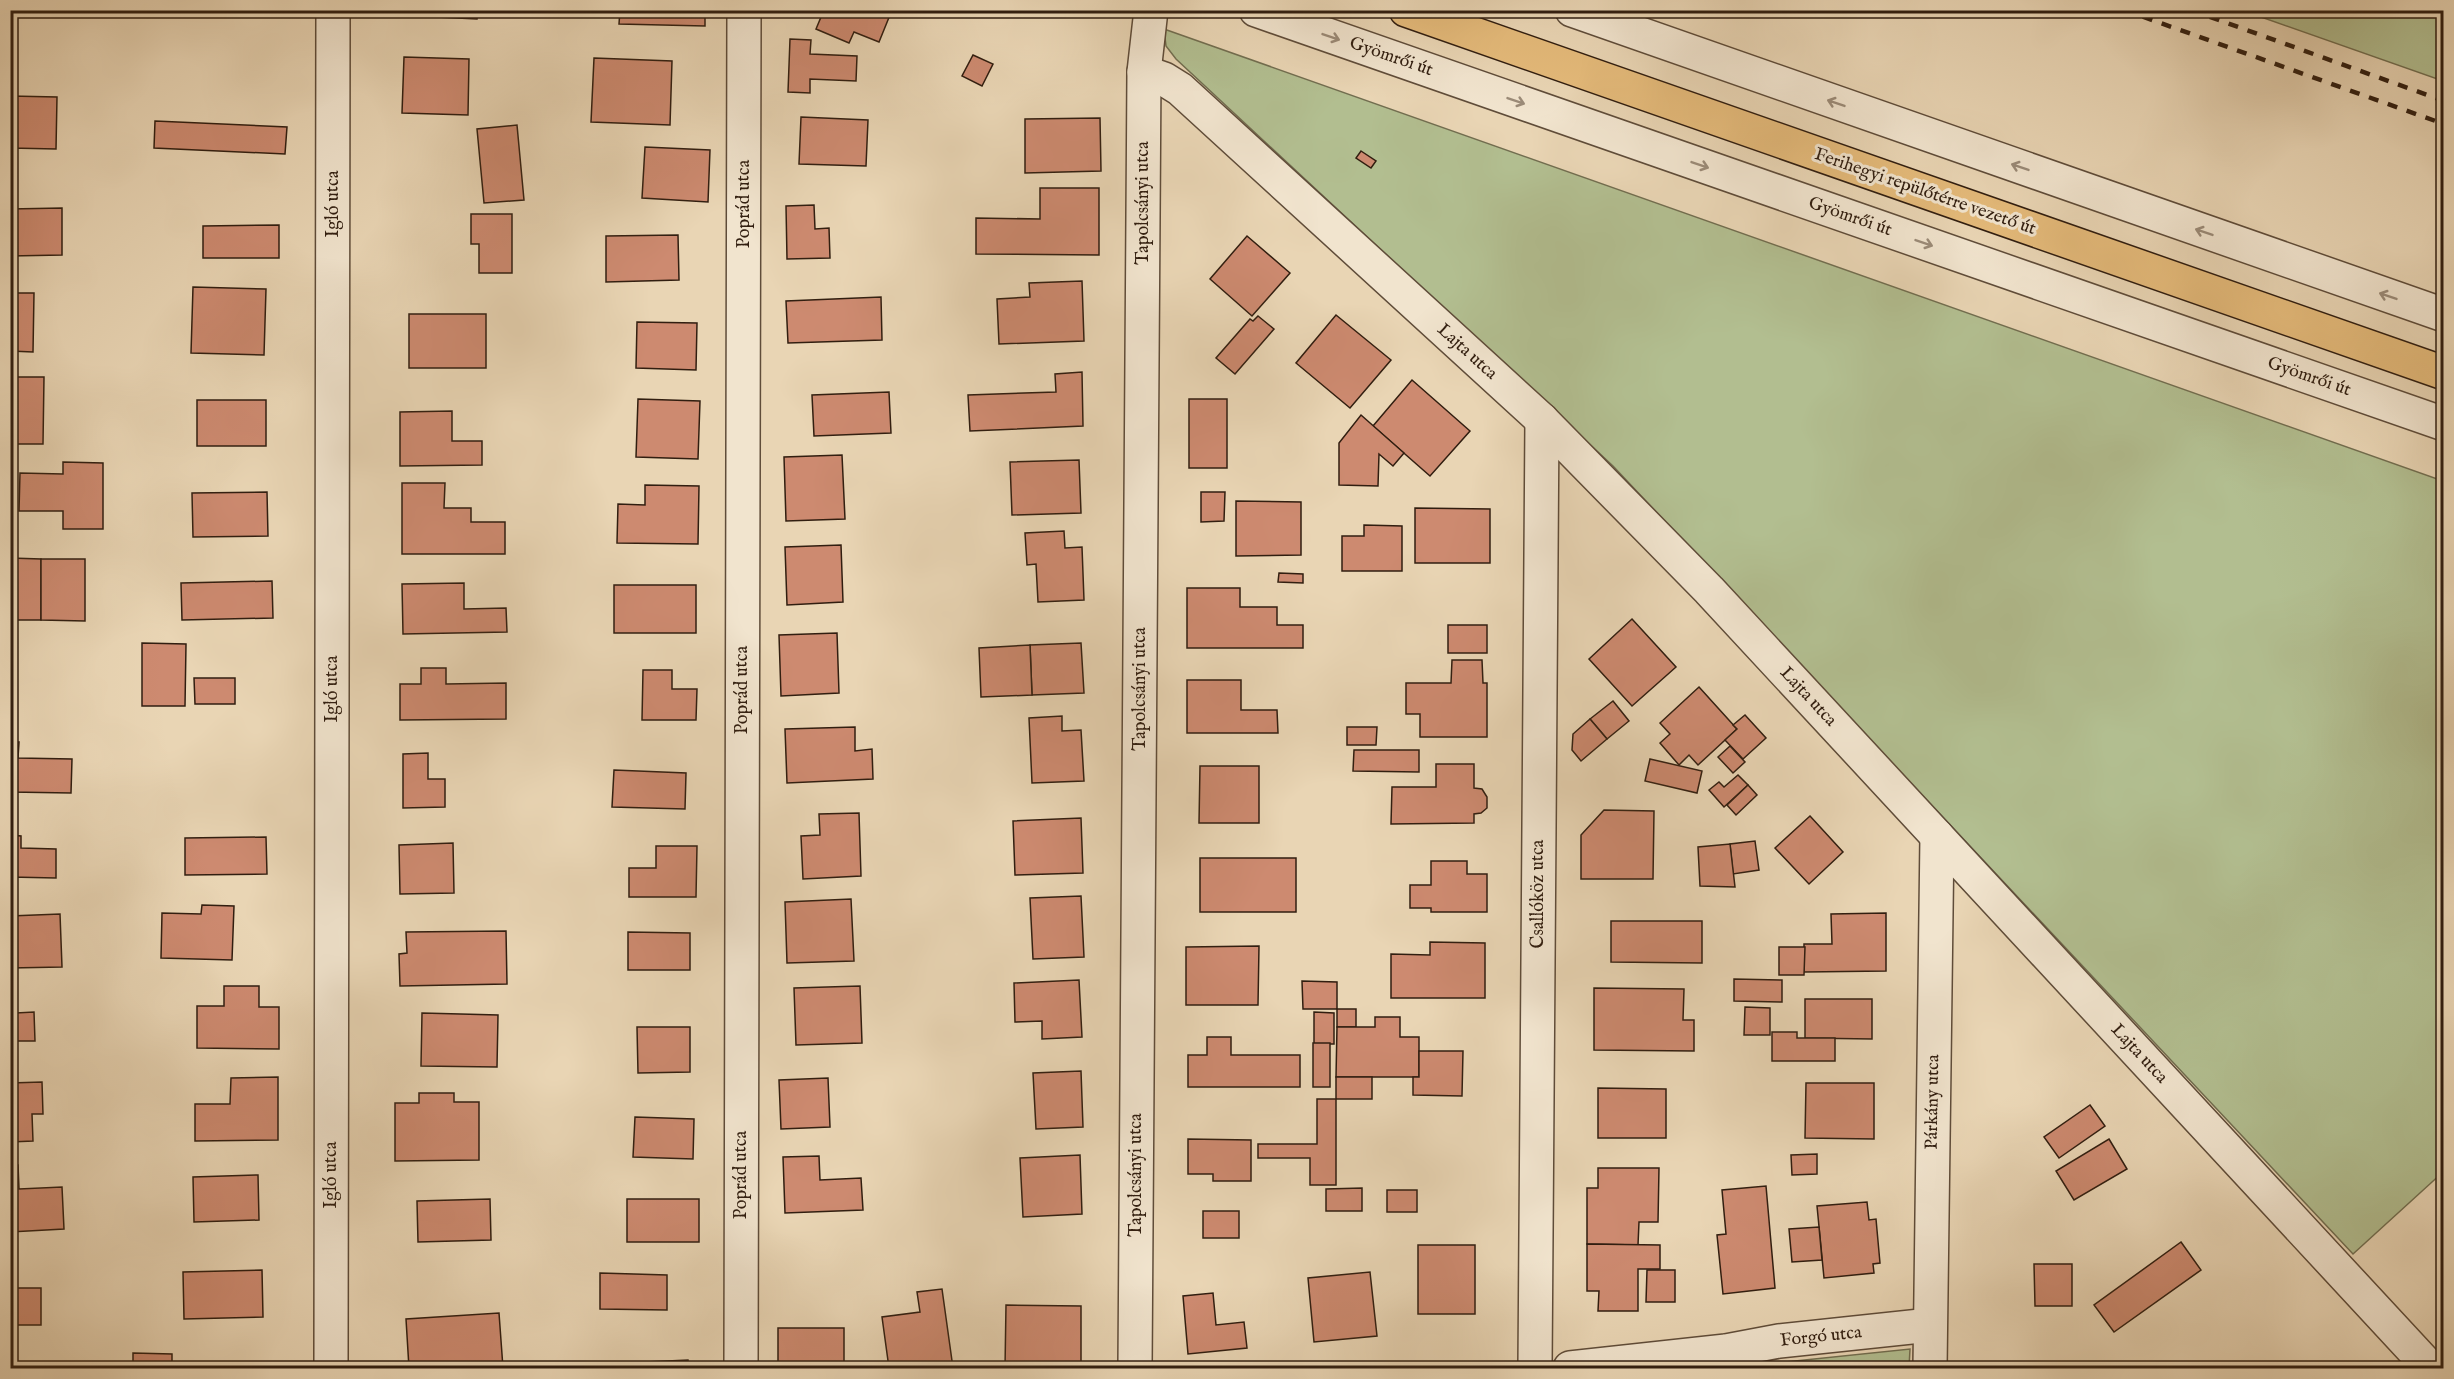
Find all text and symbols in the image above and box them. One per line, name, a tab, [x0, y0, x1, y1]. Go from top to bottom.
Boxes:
one-way arrow	[1322, 32, 1340, 43]
street label: Gyömrői út	[1346, 32, 1436, 82]
one-way arrow	[1506, 96, 1525, 107]
one-way arrow	[1827, 96, 1846, 107]
street label: Tapolcsányi utca	[1132, 141, 1155, 265]
street label: Ferihegyi repülőtérre vezető út	[1811, 143, 2039, 241]
street label: Poprád utca	[733, 160, 756, 248]
one-way arrow	[1690, 160, 1709, 171]
one-way arrow	[2011, 161, 2030, 172]
street label: Igló utca	[322, 170, 345, 237]
street label: Gyömrői út	[1805, 192, 1895, 242]
one-way arrow	[2195, 225, 2214, 236]
one-way arrow	[1914, 238, 1933, 249]
one-way arrow	[2379, 290, 2398, 301]
street label: Lajta utca	[1432, 319, 1502, 385]
street label: Gyömrői út	[2264, 352, 2354, 402]
street label: Tapolcsányi utca	[1129, 627, 1152, 751]
street label: Poprád utca	[731, 646, 754, 734]
street label: Igló utca	[321, 655, 344, 722]
street label: Lajta utca	[1774, 662, 1842, 732]
street label: Csallóköz utca	[1527, 839, 1550, 948]
street label: Lajta utca	[2105, 1019, 2173, 1089]
street label: Párkány utca	[1921, 1054, 1945, 1150]
street label: Tapolcsányi utca	[1125, 1113, 1148, 1237]
street label: Poprád utca	[730, 1131, 753, 1219]
street label: Igló utca	[320, 1141, 343, 1208]
street label: Forgó utca	[1779, 1321, 1863, 1353]

